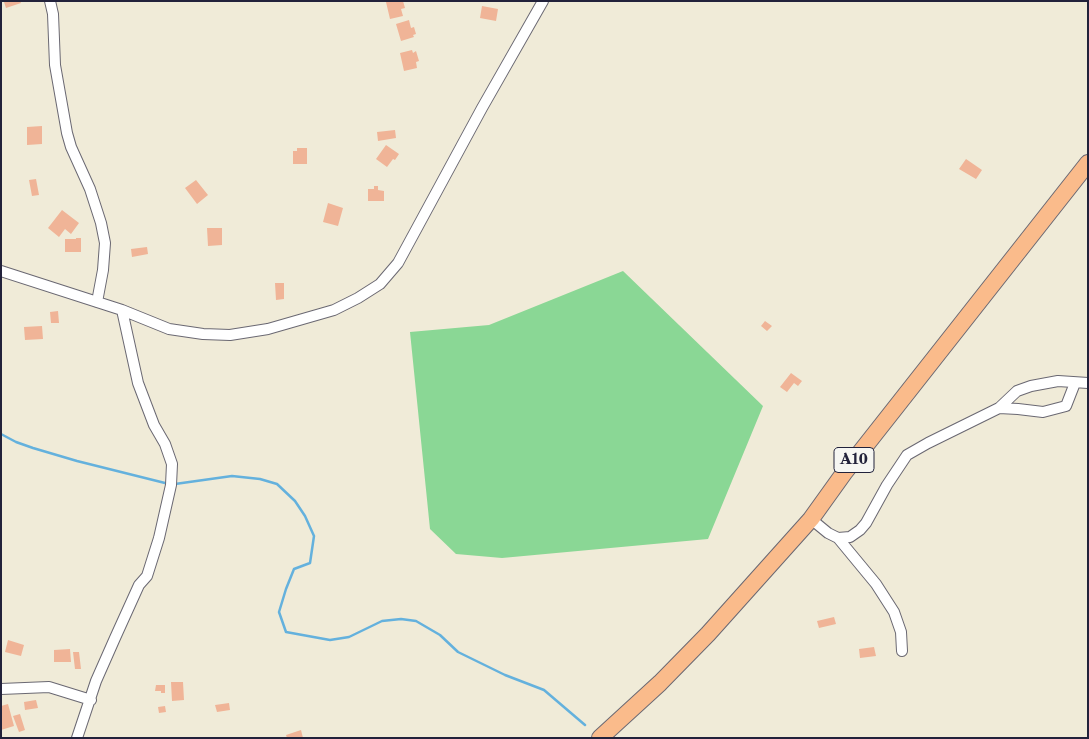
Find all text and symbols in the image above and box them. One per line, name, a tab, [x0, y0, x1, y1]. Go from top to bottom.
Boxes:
road number: A10	[834, 448, 874, 472]

